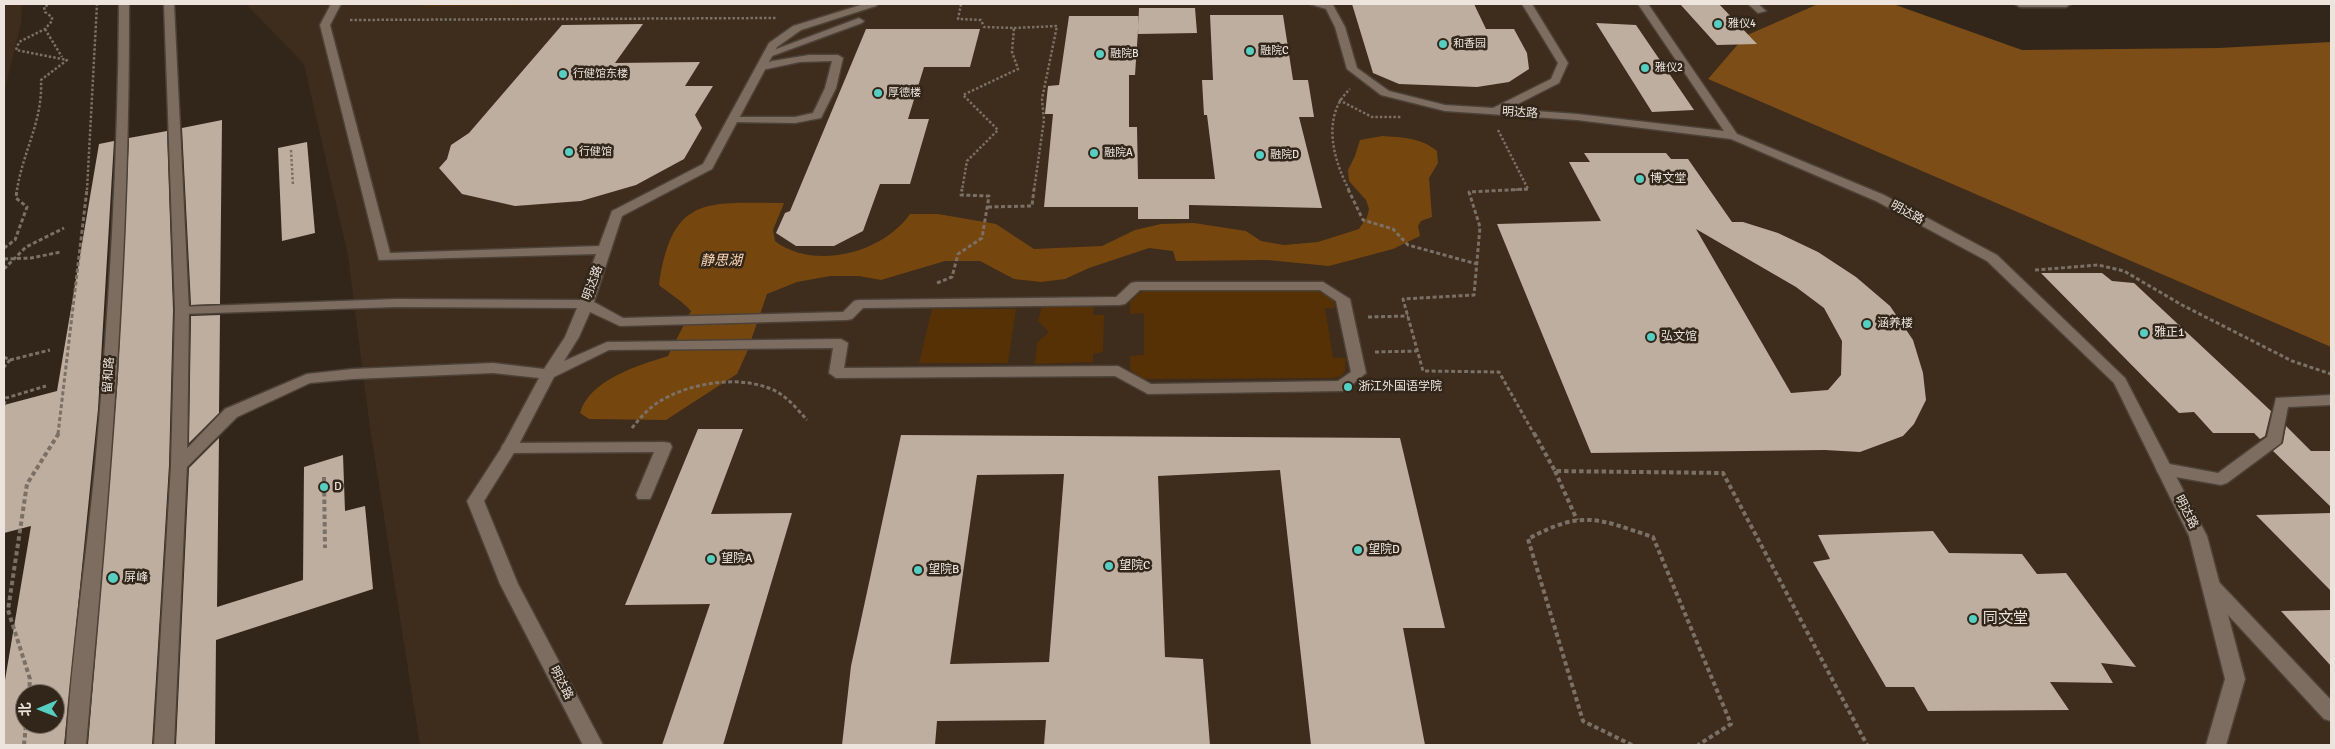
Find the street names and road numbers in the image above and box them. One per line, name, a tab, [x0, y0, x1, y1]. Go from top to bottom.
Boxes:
street label: 明达路	[1502, 105, 1538, 121]
street label: 明达路	[1888, 198, 1926, 228]
street label: 明达路	[580, 264, 606, 302]
street label: 留和路	[101, 357, 117, 393]
street label: 明达路	[2171, 493, 2201, 531]
street label: 明达路	[546, 664, 576, 702]

